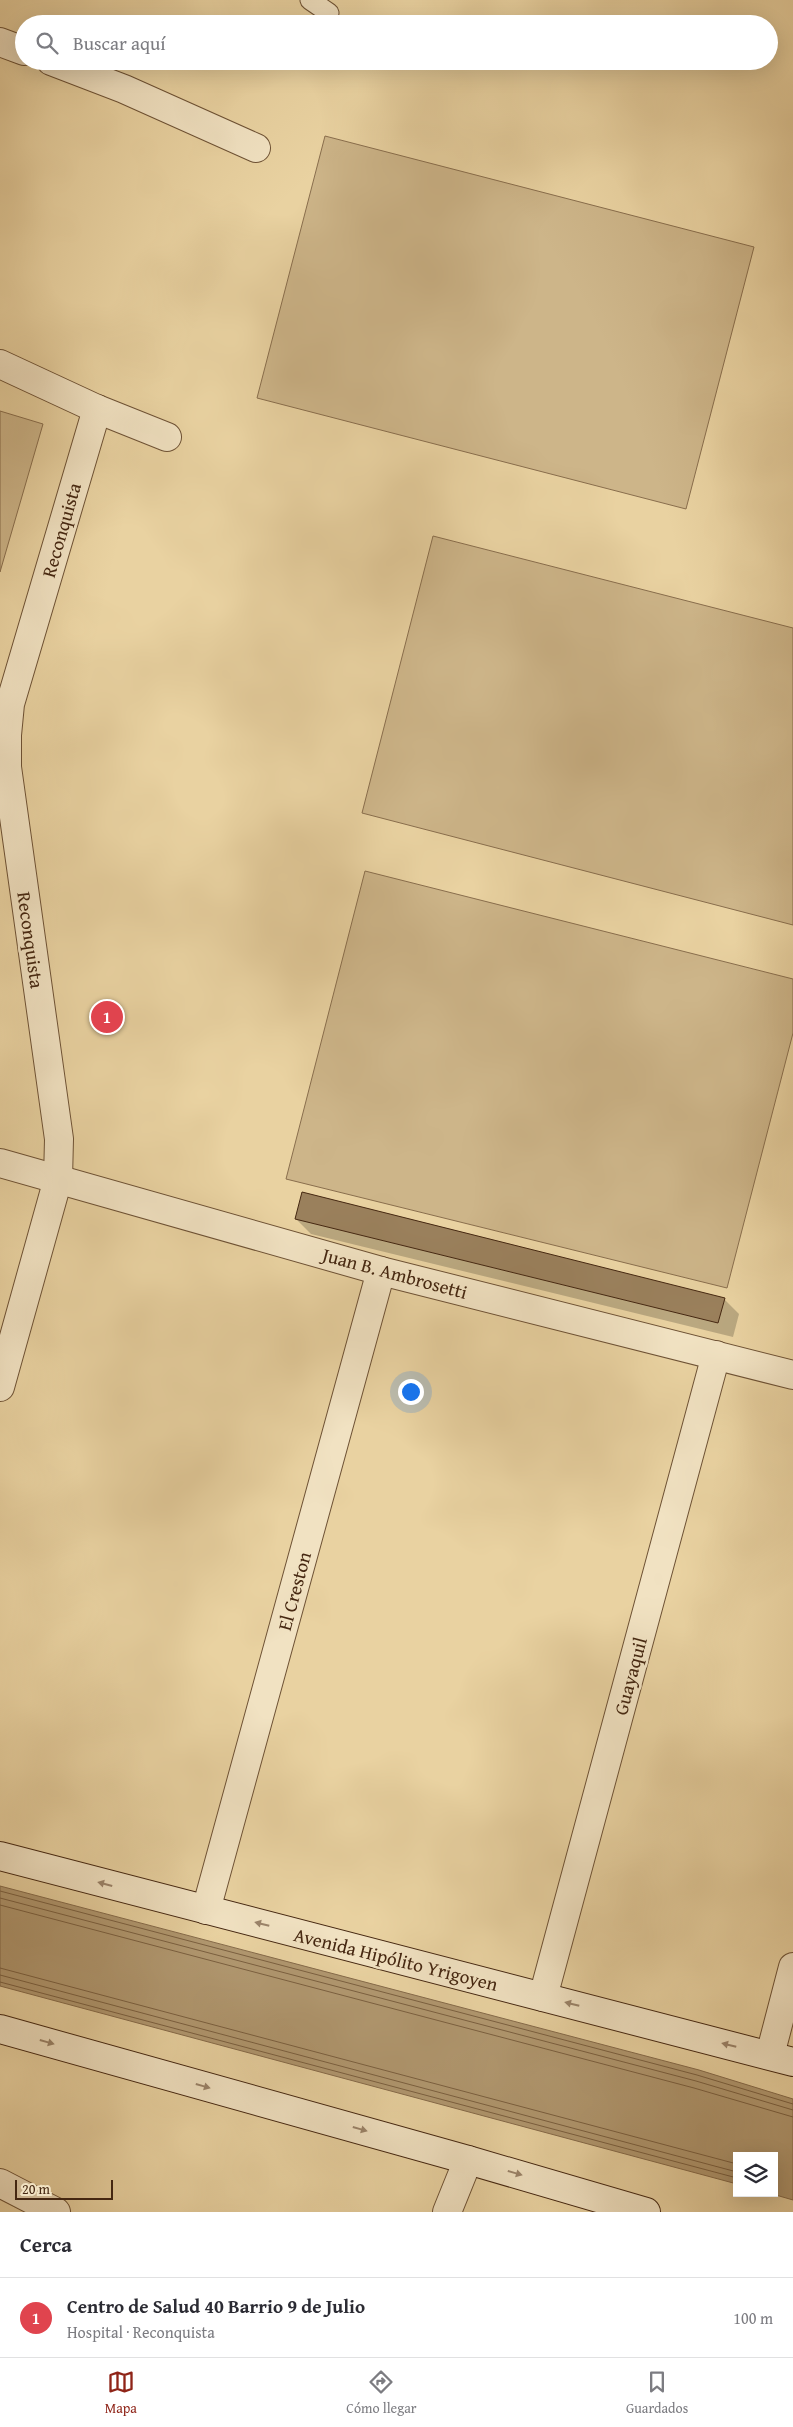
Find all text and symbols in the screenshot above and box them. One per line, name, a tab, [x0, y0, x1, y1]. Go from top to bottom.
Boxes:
search box	[15, 15, 778, 70]
icon: search	[33, 29, 61, 57]
text: Buscar aquí	[73, 29, 166, 57]
street label: Reconquista	[34, 479, 88, 581]
street label: Reconquista	[10, 890, 52, 990]
pin: 1	[91, 998, 123, 1036]
street label: Juan B. Ambrosetti	[317, 1240, 471, 1306]
your location	[398, 1379, 424, 1405]
street label: El Creston	[270, 1548, 318, 1634]
street label: Guayaquil	[606, 1634, 654, 1718]
one-way arrow	[97, 1879, 112, 1887]
one-way arrow	[254, 1920, 269, 1928]
street label: Avenida Hipólito Yrigoyen	[291, 1920, 501, 1998]
one-way arrow	[564, 2000, 579, 2008]
one-way arrow	[39, 2038, 55, 2046]
one-way arrow	[722, 2041, 737, 2049]
one-way arrow	[196, 2082, 211, 2090]
one-way arrow	[353, 2126, 368, 2134]
map controls	[733, 2152, 778, 2197]
button: layers	[733, 2152, 778, 2197]
one-way arrow	[507, 2170, 522, 2178]
scale bar	[15, 2177, 112, 2200]
text: 20 m	[22, 2179, 50, 2199]
text: Cerca	[20, 2229, 72, 2260]
text: Centro de Salud 40 Barrio 9 de Julio	[67, 2292, 365, 2320]
text: 1	[32, 2306, 40, 2330]
text: 100 m	[733, 2306, 773, 2330]
text: Hospital · Reconquista	[67, 2320, 215, 2344]
tab: Mapa	[105, 2368, 137, 2418]
tab: Cómo llegar	[346, 2368, 417, 2418]
tab: Guardados	[626, 2368, 688, 2418]

